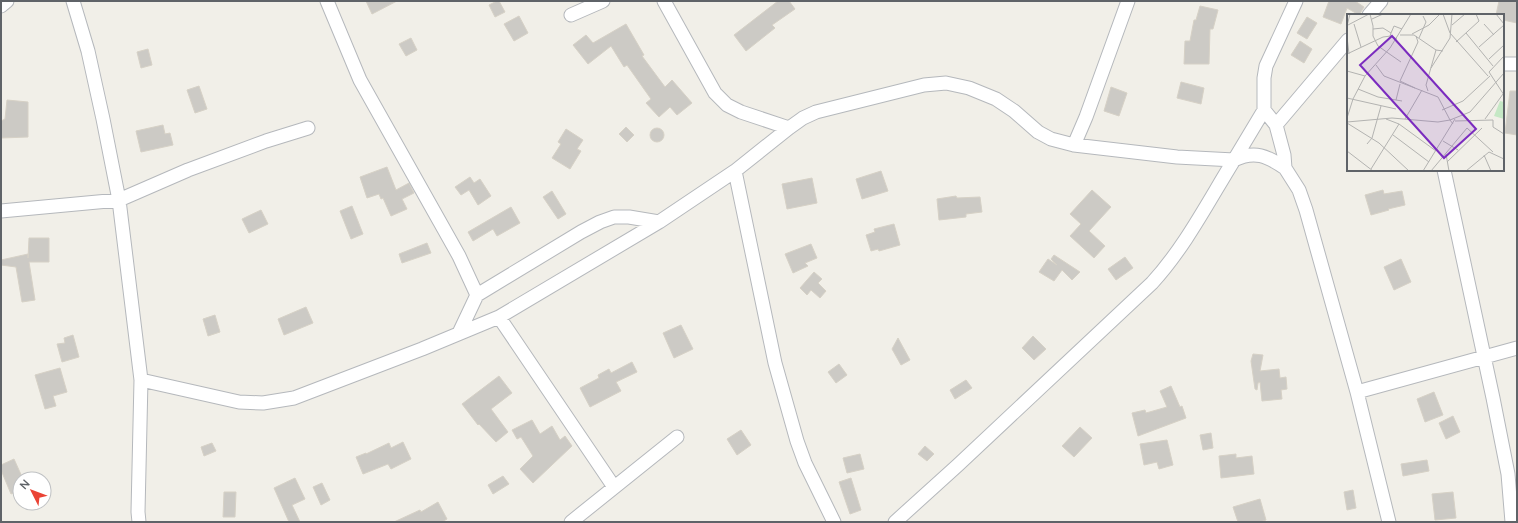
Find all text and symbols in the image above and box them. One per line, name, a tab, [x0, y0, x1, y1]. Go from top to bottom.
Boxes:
inset map	[1347, 14, 1504, 171]
north arrow	[12, 471, 52, 511]
text: N	[17, 476, 32, 491]

